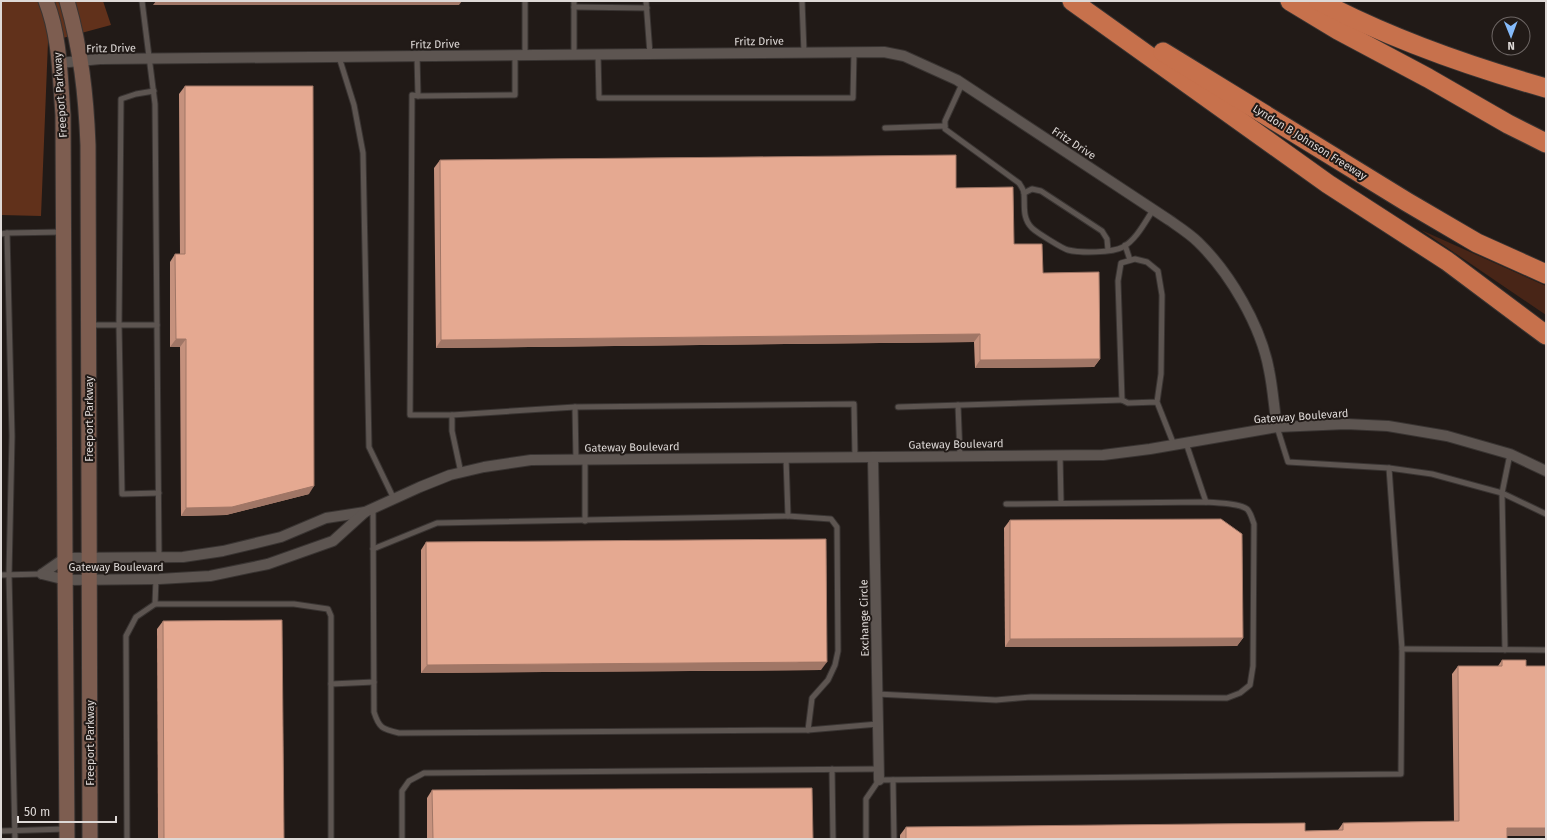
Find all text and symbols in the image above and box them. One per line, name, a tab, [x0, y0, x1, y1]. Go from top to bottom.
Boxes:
north arrow	[1491, 16, 1531, 56]
street label: Fritz Drive	[734, 35, 784, 48]
street label: Fritz Drive	[410, 38, 460, 51]
text: N	[1507, 39, 1515, 52]
street label: Fritz Drive	[86, 42, 136, 55]
street label: Freeport Parkway	[51, 51, 70, 138]
street label: Lyndon B Johnson Freeway	[1250, 102, 1370, 183]
street label: Fritz Drive	[1049, 124, 1098, 162]
street label: Freeport Parkway	[83, 376, 96, 462]
street label: Gateway Boulevard	[1253, 407, 1349, 426]
street label: Gateway Boulevard	[908, 437, 1004, 452]
street label: Gateway Boulevard	[584, 440, 680, 455]
street label: Gateway Boulevard	[69, 561, 163, 574]
street label: Exchange Circle	[857, 579, 872, 657]
street label: Freeport Parkway	[84, 700, 97, 786]
scale bar	[18, 798, 116, 824]
text: 50 m	[24, 805, 50, 819]

